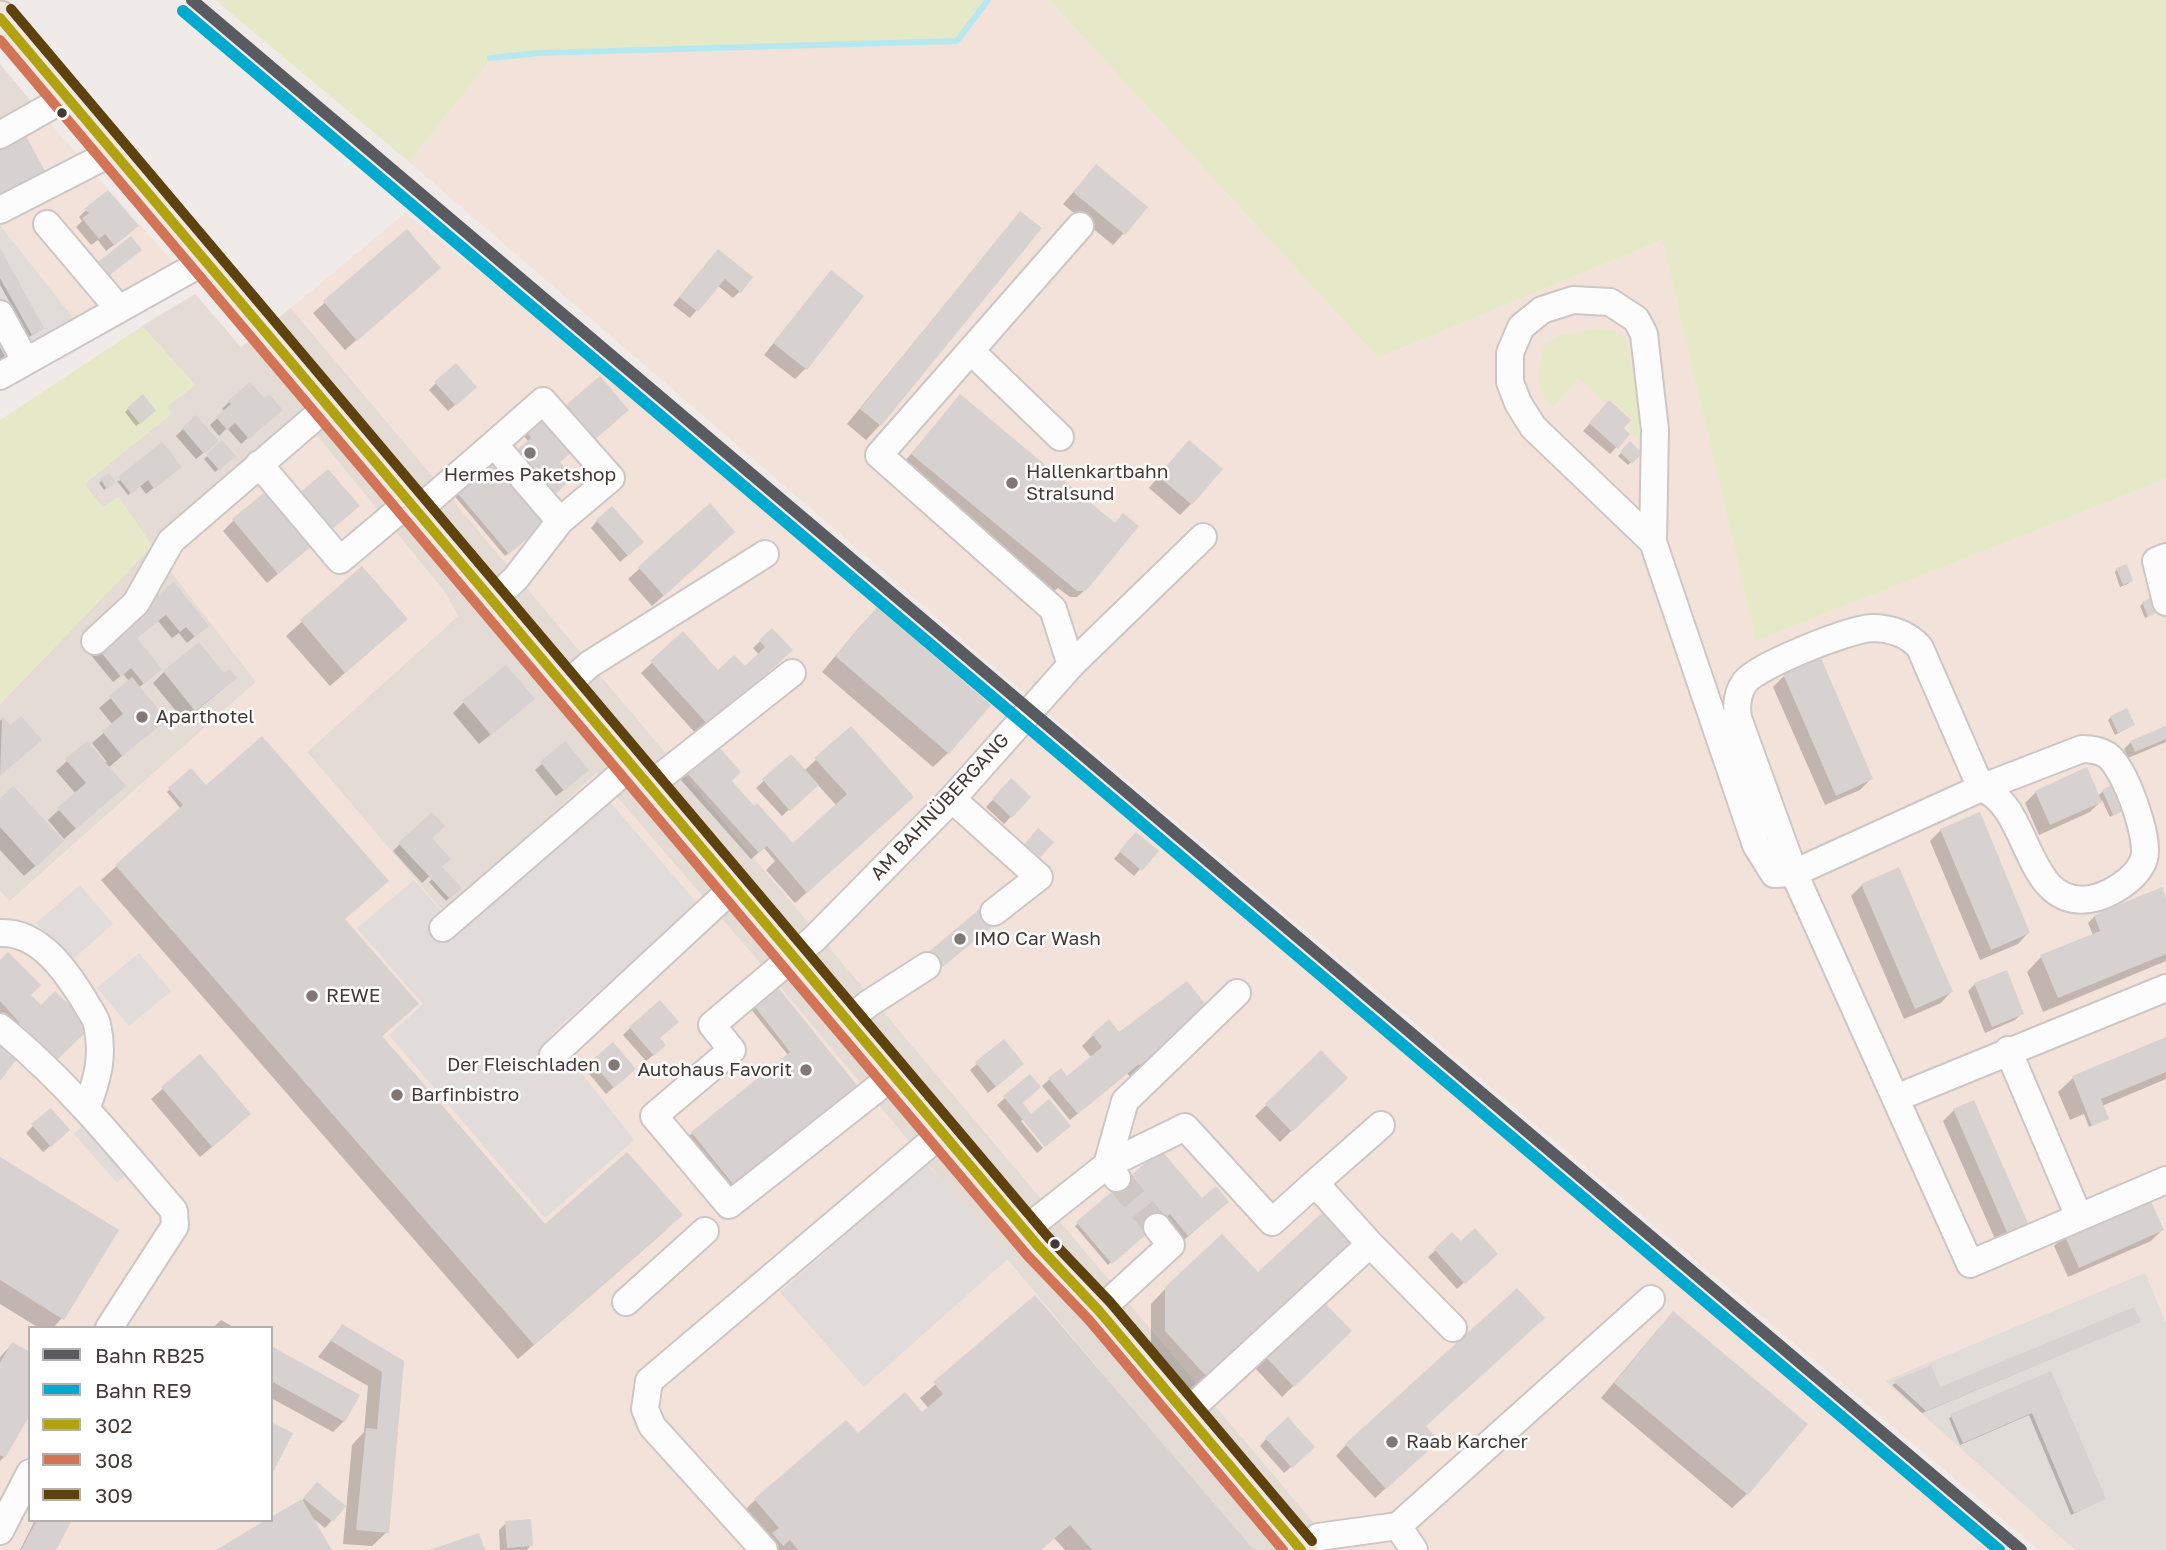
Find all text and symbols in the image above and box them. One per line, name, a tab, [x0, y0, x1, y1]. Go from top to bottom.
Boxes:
unlabelled marker	[55, 106, 69, 120]
marker: Hermes Paketshop	[522, 445, 538, 461]
place label: Hallenkartbahn Stralsund	[1026, 461, 1168, 505]
place label: Hermes Paketshop	[444, 464, 616, 486]
marker: Hallenkartbahn Stralsund	[1004, 475, 1020, 491]
place label: Aparthotel	[156, 706, 254, 728]
marker: Aparthotel	[134, 709, 150, 725]
street label: AM BAHNÜBERGANG	[866, 729, 1014, 885]
place label: IMO Car Wash	[974, 928, 1101, 950]
marker: IMO Car Wash	[952, 931, 968, 947]
place label: REWE	[326, 985, 380, 1007]
marker: REWE	[304, 988, 320, 1004]
place label: Der Fleischladen	[447, 1054, 600, 1076]
marker: Der Fleischladen	[606, 1057, 622, 1073]
place label: Autohaus Favorit	[637, 1059, 792, 1081]
marker: Autohaus Favorit	[798, 1062, 814, 1078]
place label: Barfinbistro	[411, 1084, 519, 1106]
marker: Barfinbistro	[389, 1087, 405, 1103]
unlabelled marker	[1048, 1237, 1062, 1251]
legend	[28, 1326, 273, 1522]
text: Bahn RB25	[95, 1342, 205, 1368]
text: Bahn RE9	[95, 1377, 192, 1403]
text: 302	[95, 1412, 133, 1438]
place label: Raab Karcher	[1406, 1431, 1528, 1453]
marker: Raab Karcher	[1384, 1434, 1400, 1450]
text: 308	[95, 1447, 133, 1473]
text: 309	[95, 1482, 133, 1508]

